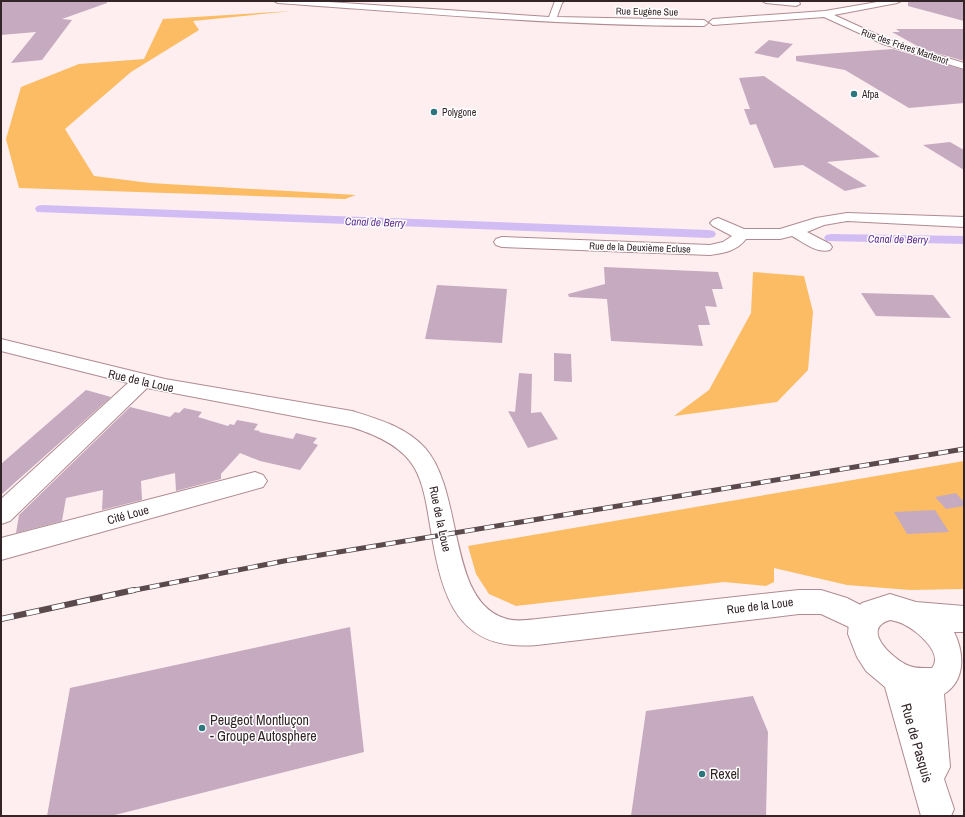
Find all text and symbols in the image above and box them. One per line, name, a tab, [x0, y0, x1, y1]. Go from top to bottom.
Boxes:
street label: Rue Eugène Sue	[616, 4, 679, 19]
street label: Rue des Frères Martenot	[860, 25, 951, 68]
place label: Afpa	[861, 88, 879, 101]
marker: Afpa	[849, 89, 859, 99]
place label: Polygone	[442, 106, 477, 119]
marker: Polygone	[429, 107, 439, 117]
water label: Canal de Berry	[345, 214, 406, 230]
water label: Canal de Berry	[868, 231, 929, 247]
street label: Rue de la Deuxième Ecluse	[589, 239, 691, 256]
street label: Rue de la Loue	[107, 366, 175, 396]
street label: Rue de la Loue	[425, 485, 455, 553]
street label: Cité Loue	[105, 502, 151, 528]
street label: Rue de la Loue	[726, 594, 794, 618]
street label: Rue de Pasquis	[897, 701, 937, 785]
place label: Peugeot Montluçon - Groupe Autosphere	[210, 711, 317, 745]
marker: Peugeot Montluçon - Groupe Autosphere	[197, 723, 207, 733]
place label: Rexel	[710, 765, 739, 783]
marker: Rexel	[697, 769, 707, 779]

